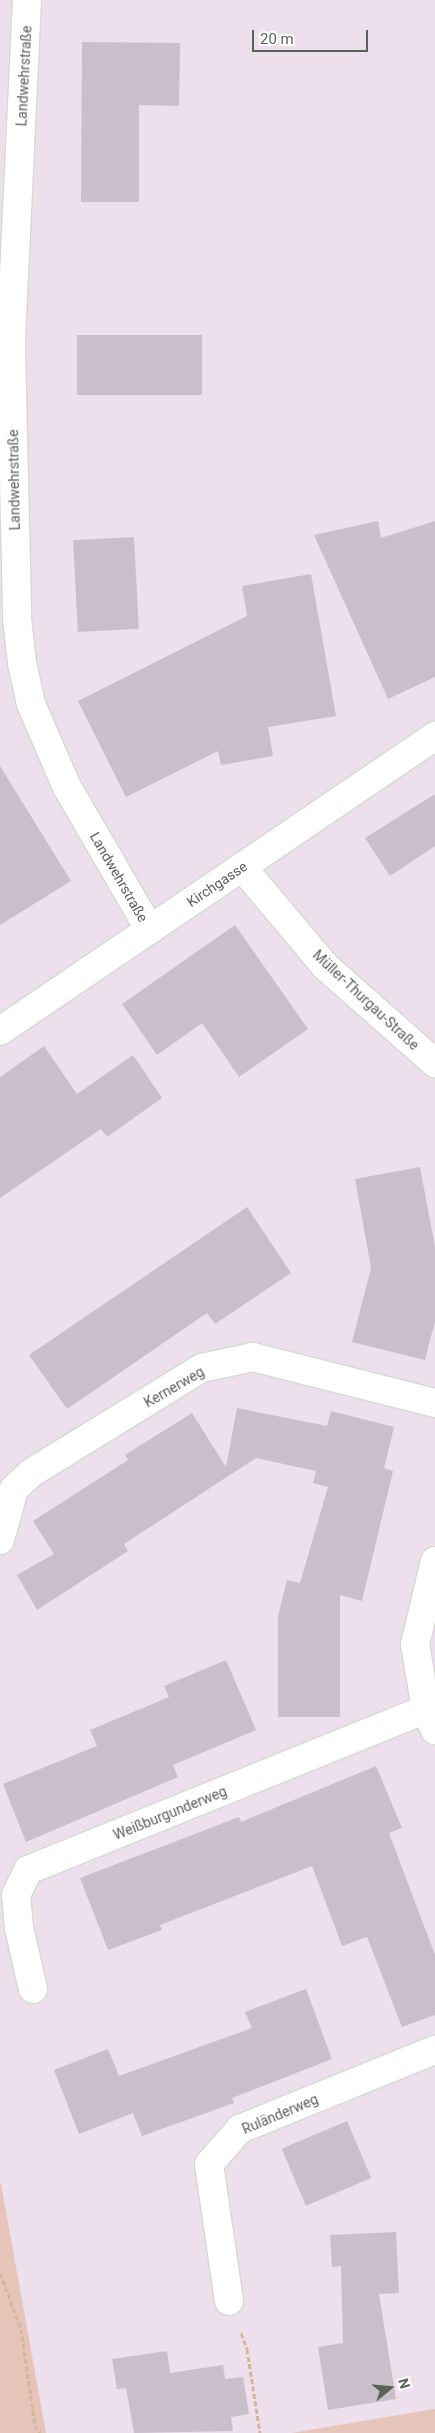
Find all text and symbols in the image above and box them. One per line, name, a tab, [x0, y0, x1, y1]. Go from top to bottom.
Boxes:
scale bar	[255, 20, 371, 52]
street label: Landwehrstraße	[13, 25, 35, 127]
text: 20 m	[260, 30, 294, 48]
street label: Landwehrstraße	[5, 429, 23, 531]
street label: Landwehrstraße	[87, 829, 151, 925]
street label: Kirchgasse	[184, 858, 250, 910]
street label: Müller-Thurgau-Straße	[309, 946, 423, 1054]
street label: Kernerweg	[141, 1363, 207, 1411]
street label: Weißburgunderweg	[111, 1783, 229, 1843]
street label: Ruländerweg	[239, 2090, 321, 2138]
north arrow	[365, 2363, 415, 2413]
text: N	[395, 2377, 413, 2391]

